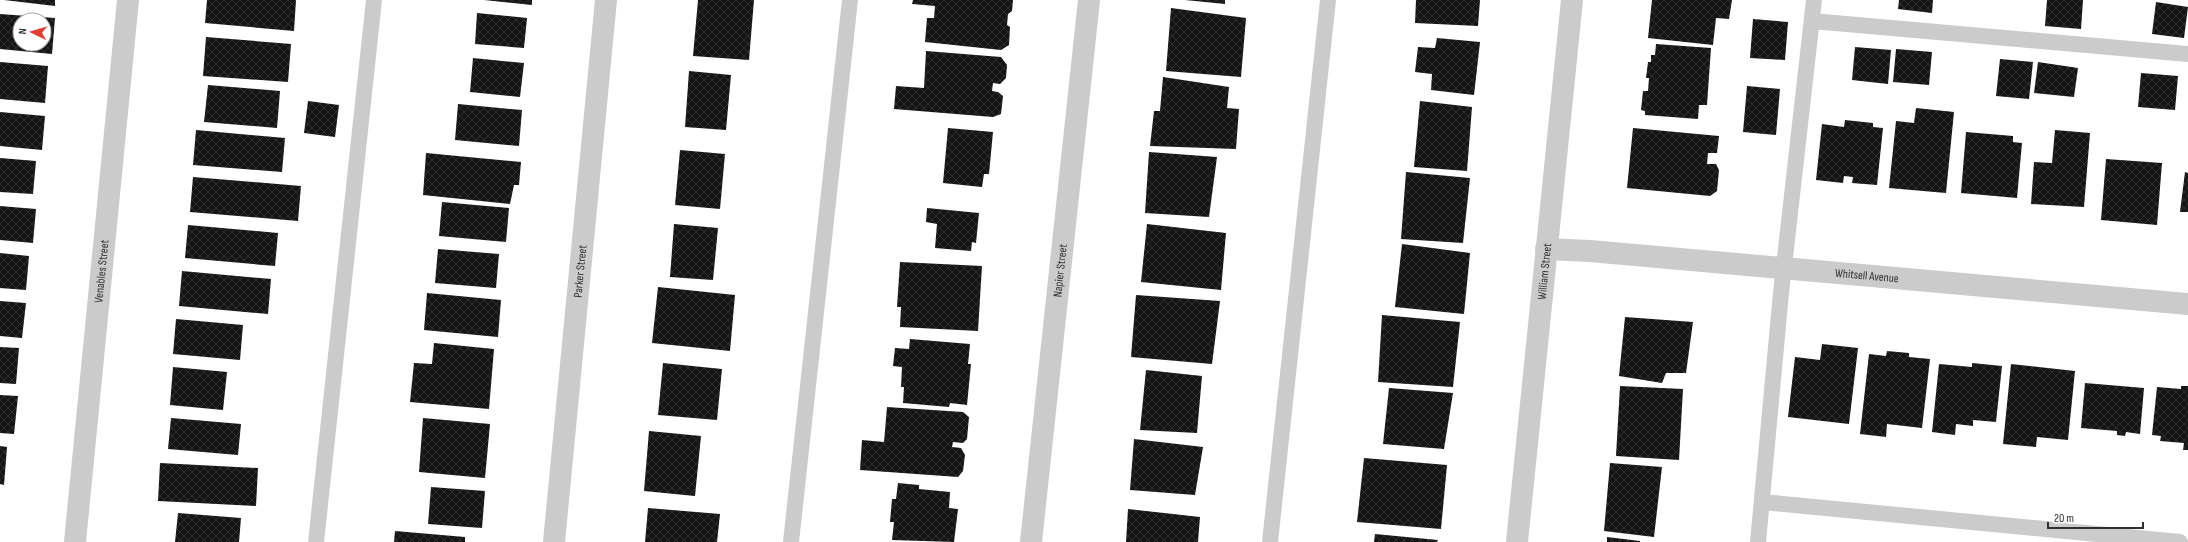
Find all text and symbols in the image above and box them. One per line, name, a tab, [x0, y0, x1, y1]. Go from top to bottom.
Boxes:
north arrow	[12, 12, 52, 52]
text: N	[16, 28, 29, 35]
street label: Venables Street	[91, 239, 113, 304]
street label: William Street	[1535, 242, 1555, 300]
street label: Napier Street	[1050, 243, 1071, 298]
street label: Parker Street	[570, 244, 591, 298]
street label: Whitsell Avenue	[1834, 266, 1899, 286]
scale bar	[2048, 504, 2143, 530]
text: 20 m	[2054, 511, 2074, 526]

